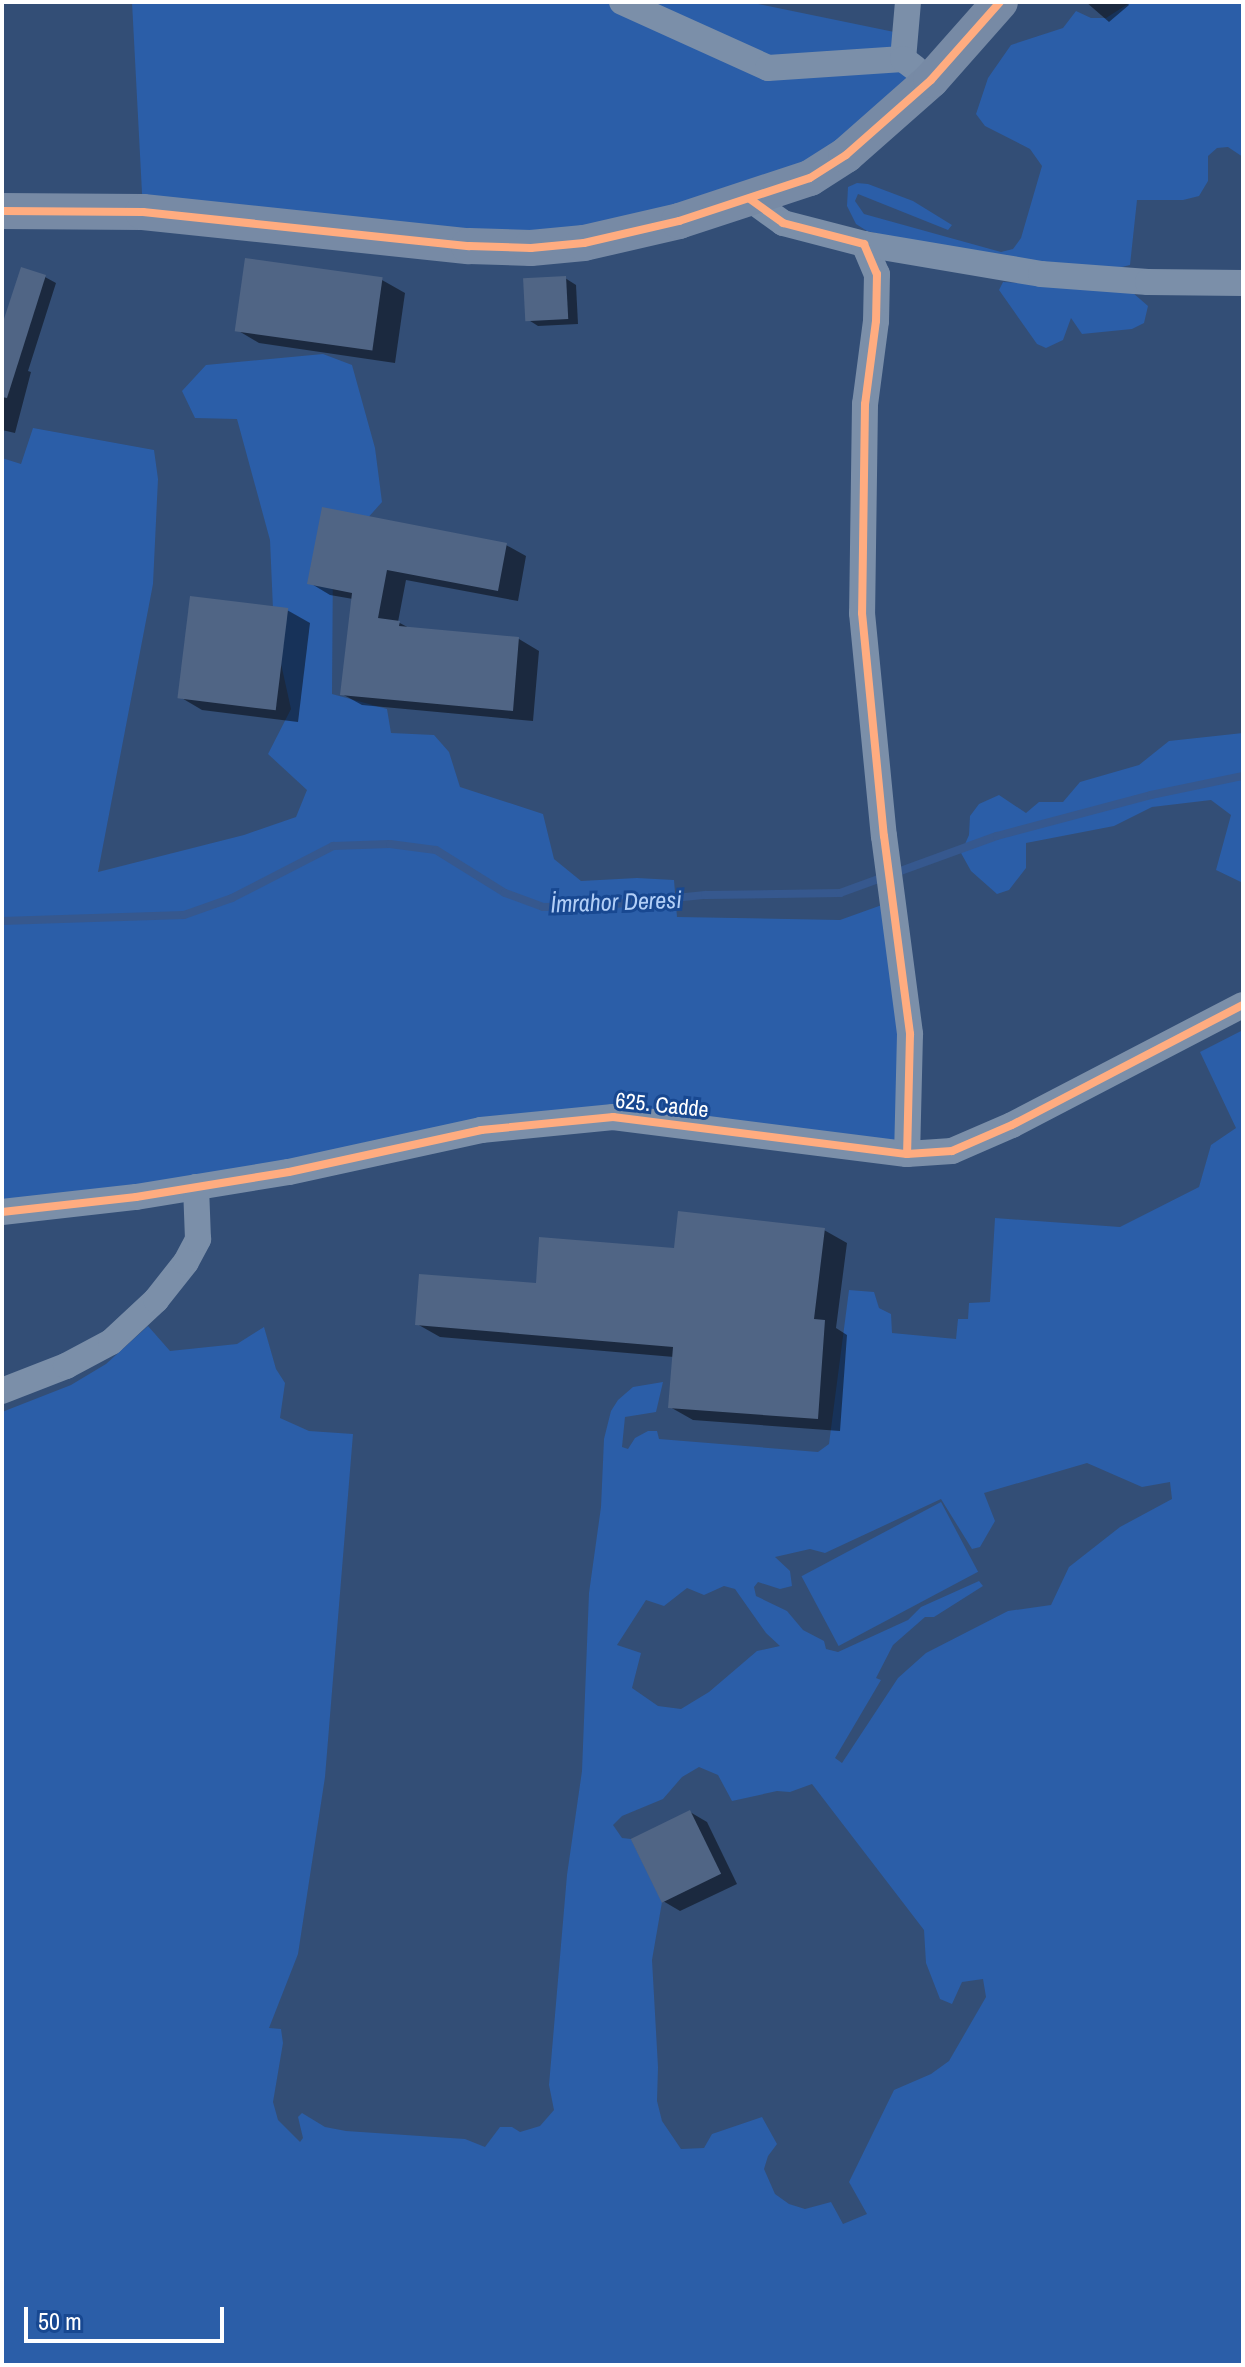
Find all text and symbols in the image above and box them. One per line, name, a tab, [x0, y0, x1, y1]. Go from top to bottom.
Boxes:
water label: İmrahor Deresi	[550, 885, 682, 919]
street label: 625. Cadde	[614, 1087, 710, 1123]
scale bar	[28, 2291, 228, 2341]
text: 50 m	[38, 2305, 82, 2337]

